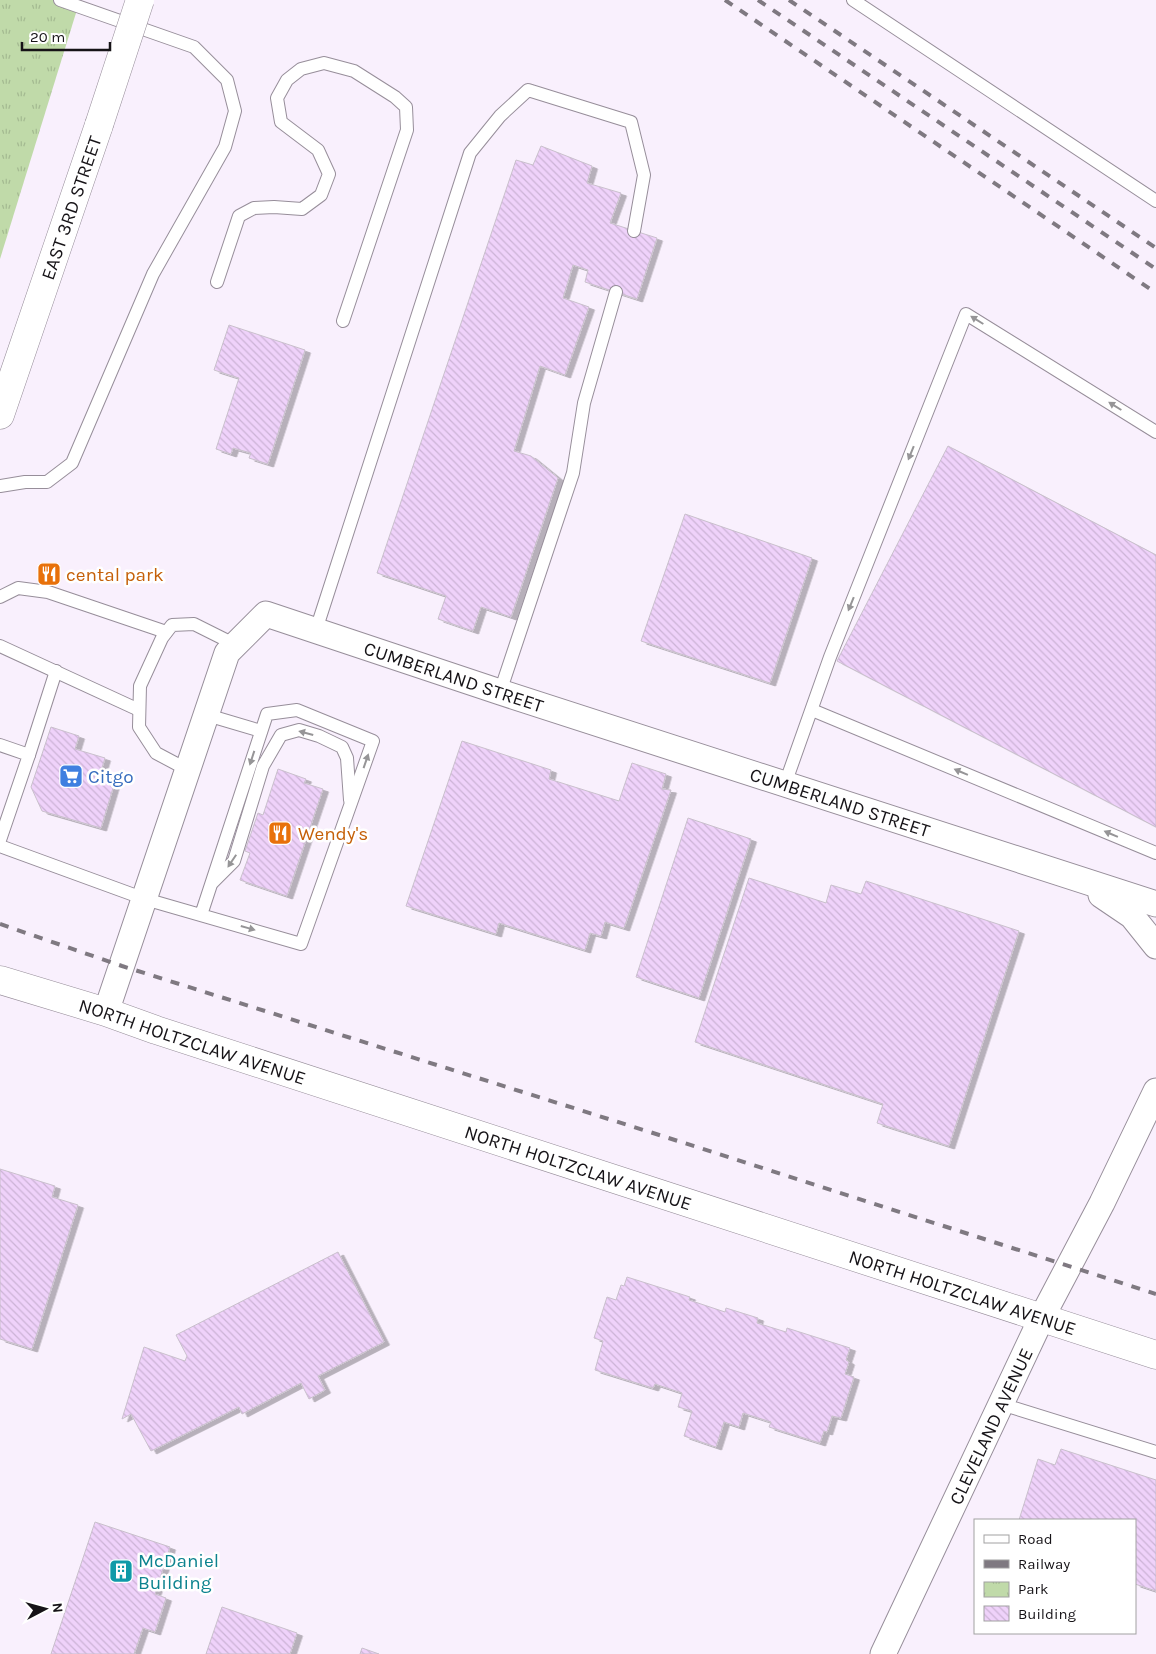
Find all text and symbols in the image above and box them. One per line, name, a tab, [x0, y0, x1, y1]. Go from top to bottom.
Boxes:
scale bar	[22, 20, 110, 52]
text: 20 m	[30, 28, 65, 46]
street label: EAST 3RD STREET	[37, 133, 107, 283]
one-way arrow	[970, 316, 983, 325]
one-way arrow	[1108, 402, 1121, 411]
one-way arrow	[907, 446, 915, 461]
restaurant icon: cental park	[36, 561, 62, 587]
place label: cental park	[66, 564, 164, 586]
one-way arrow	[847, 597, 855, 612]
street label: CUMBERLAND STREET	[361, 637, 547, 717]
one-way arrow	[298, 728, 313, 736]
one-way arrow	[248, 751, 256, 766]
one-way arrow	[363, 753, 370, 768]
supermarket icon: Citgo	[58, 763, 84, 789]
street label: CUMBERLAND STREET	[747, 764, 933, 842]
place label: Citgo	[88, 766, 134, 788]
one-way arrow	[954, 767, 968, 775]
restaurant icon: Wendy's	[267, 820, 293, 846]
place label: Wendy's	[298, 823, 368, 845]
one-way arrow	[1103, 830, 1118, 838]
one-way arrow	[227, 854, 236, 868]
one-way arrow	[240, 925, 255, 933]
street label: NORTH HOLTZCLAW AVENUE	[76, 994, 308, 1090]
street label: NORTH HOLTZCLAW AVENUE	[462, 1121, 695, 1215]
street label: NORTH HOLTZCLAW AVENUE	[846, 1246, 1079, 1340]
street label: CLEVELAND AVENUE	[945, 1345, 1038, 1508]
legend	[974, 1519, 1136, 1634]
text: Road	[1018, 1530, 1053, 1548]
place label: McDaniel Building	[138, 1550, 219, 1594]
text: Railway	[1018, 1555, 1070, 1573]
building icon: McDaniel Building	[108, 1558, 134, 1584]
text: Park	[1018, 1580, 1048, 1598]
north arrow	[20, 1584, 70, 1634]
text: N	[48, 1602, 66, 1614]
text: Building	[1018, 1605, 1076, 1623]

